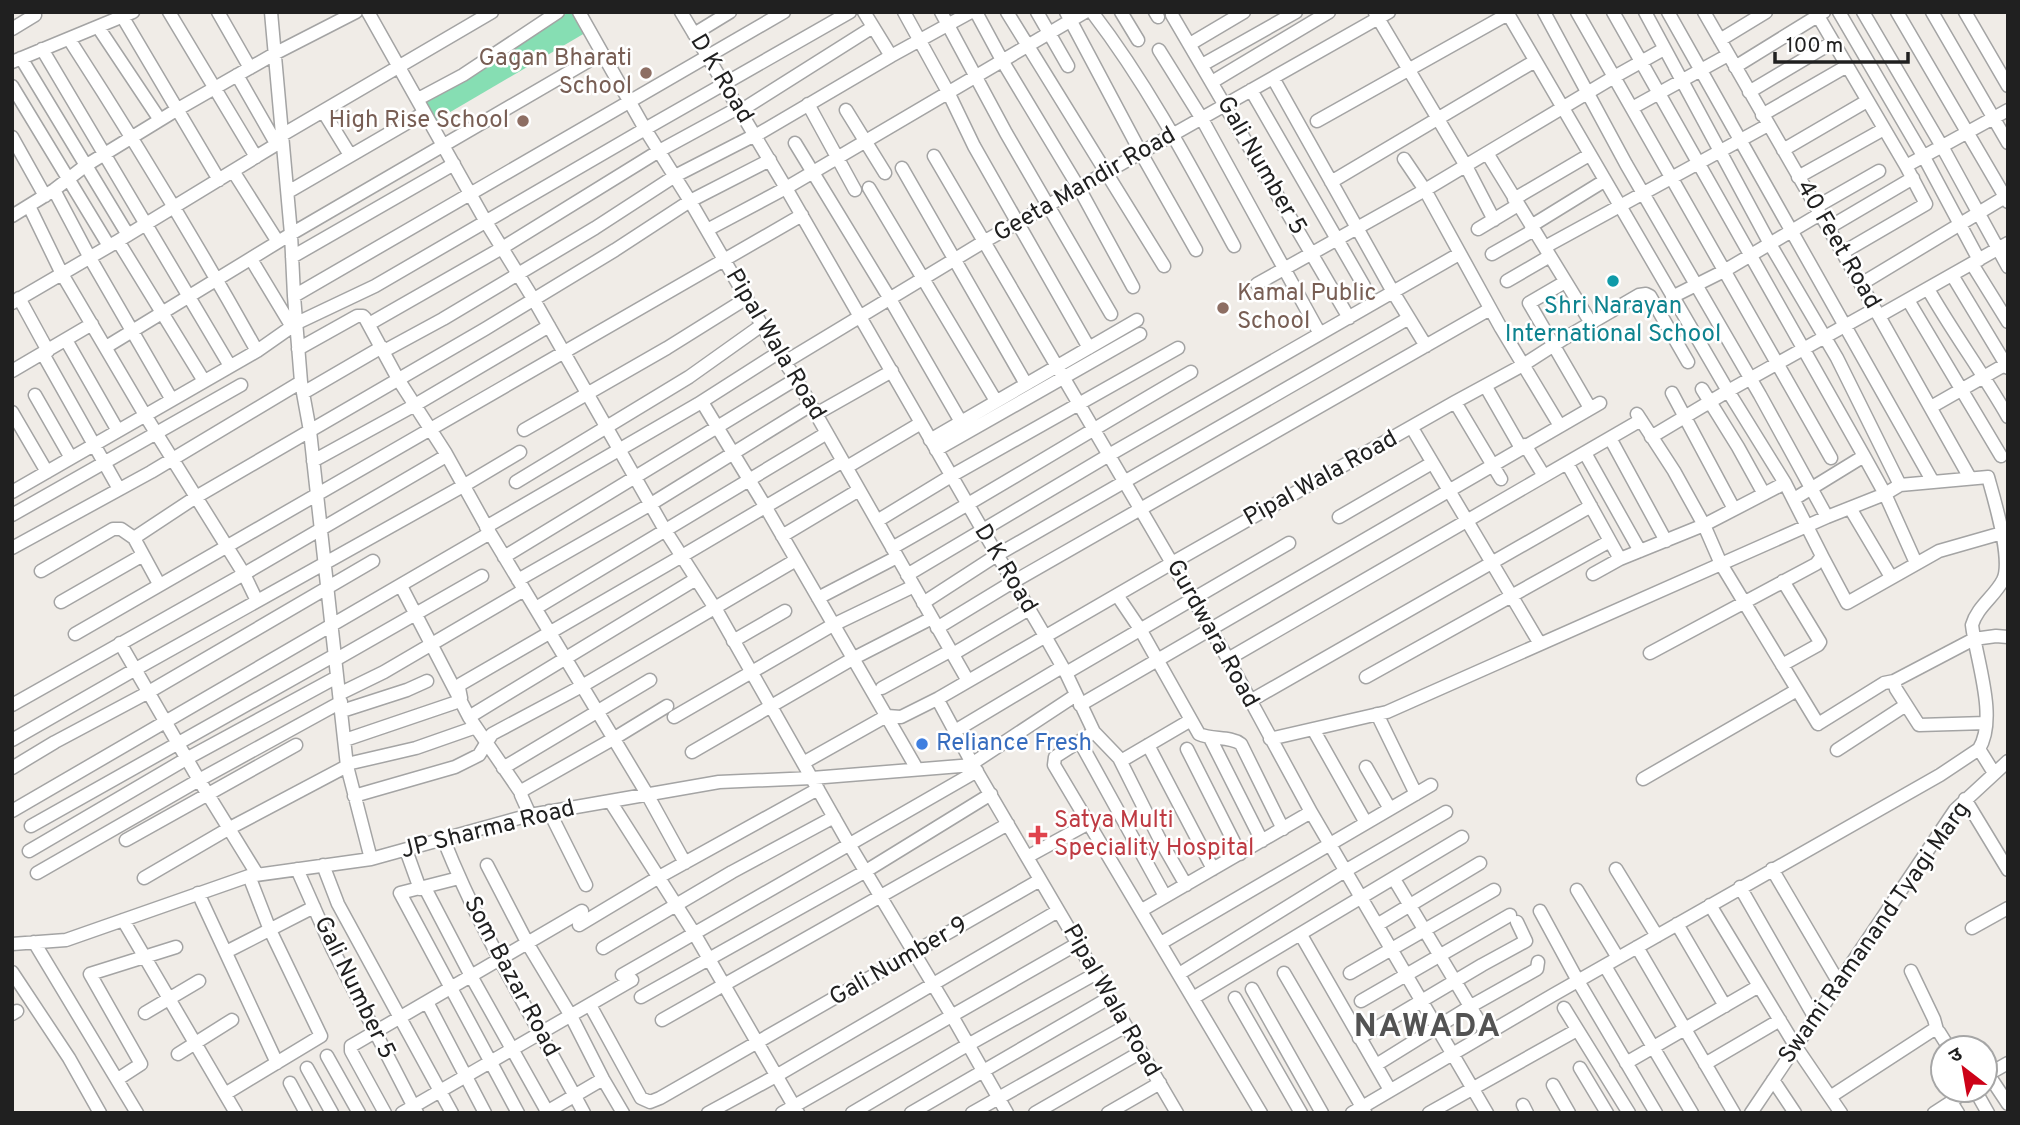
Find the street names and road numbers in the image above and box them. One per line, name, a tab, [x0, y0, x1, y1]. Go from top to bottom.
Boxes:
street label: D K Road	[683, 29, 759, 129]
street label: Gali Number 5	[1209, 91, 1313, 241]
street label: Geeta Mandir Road	[989, 121, 1181, 249]
street label: 40 Feet Road	[1789, 175, 1887, 315]
street label: Pipal Wala Road	[718, 264, 832, 426]
street label: Pipal Wala Road	[1239, 424, 1403, 534]
street label: D K Road	[967, 519, 1043, 619]
street label: Gurdwara Road	[1159, 555, 1265, 713]
street label: JP Sharma Road	[398, 794, 578, 866]
street label: Swami Ramanand Tyagi Marg	[1773, 796, 1977, 1070]
street label: Som Bazar Road	[456, 892, 566, 1062]
street label: Gali Number 9	[825, 910, 973, 1014]
street label: Gali Number 5	[307, 912, 401, 1064]
street label: Pipal Wala Road	[1055, 919, 1167, 1083]

